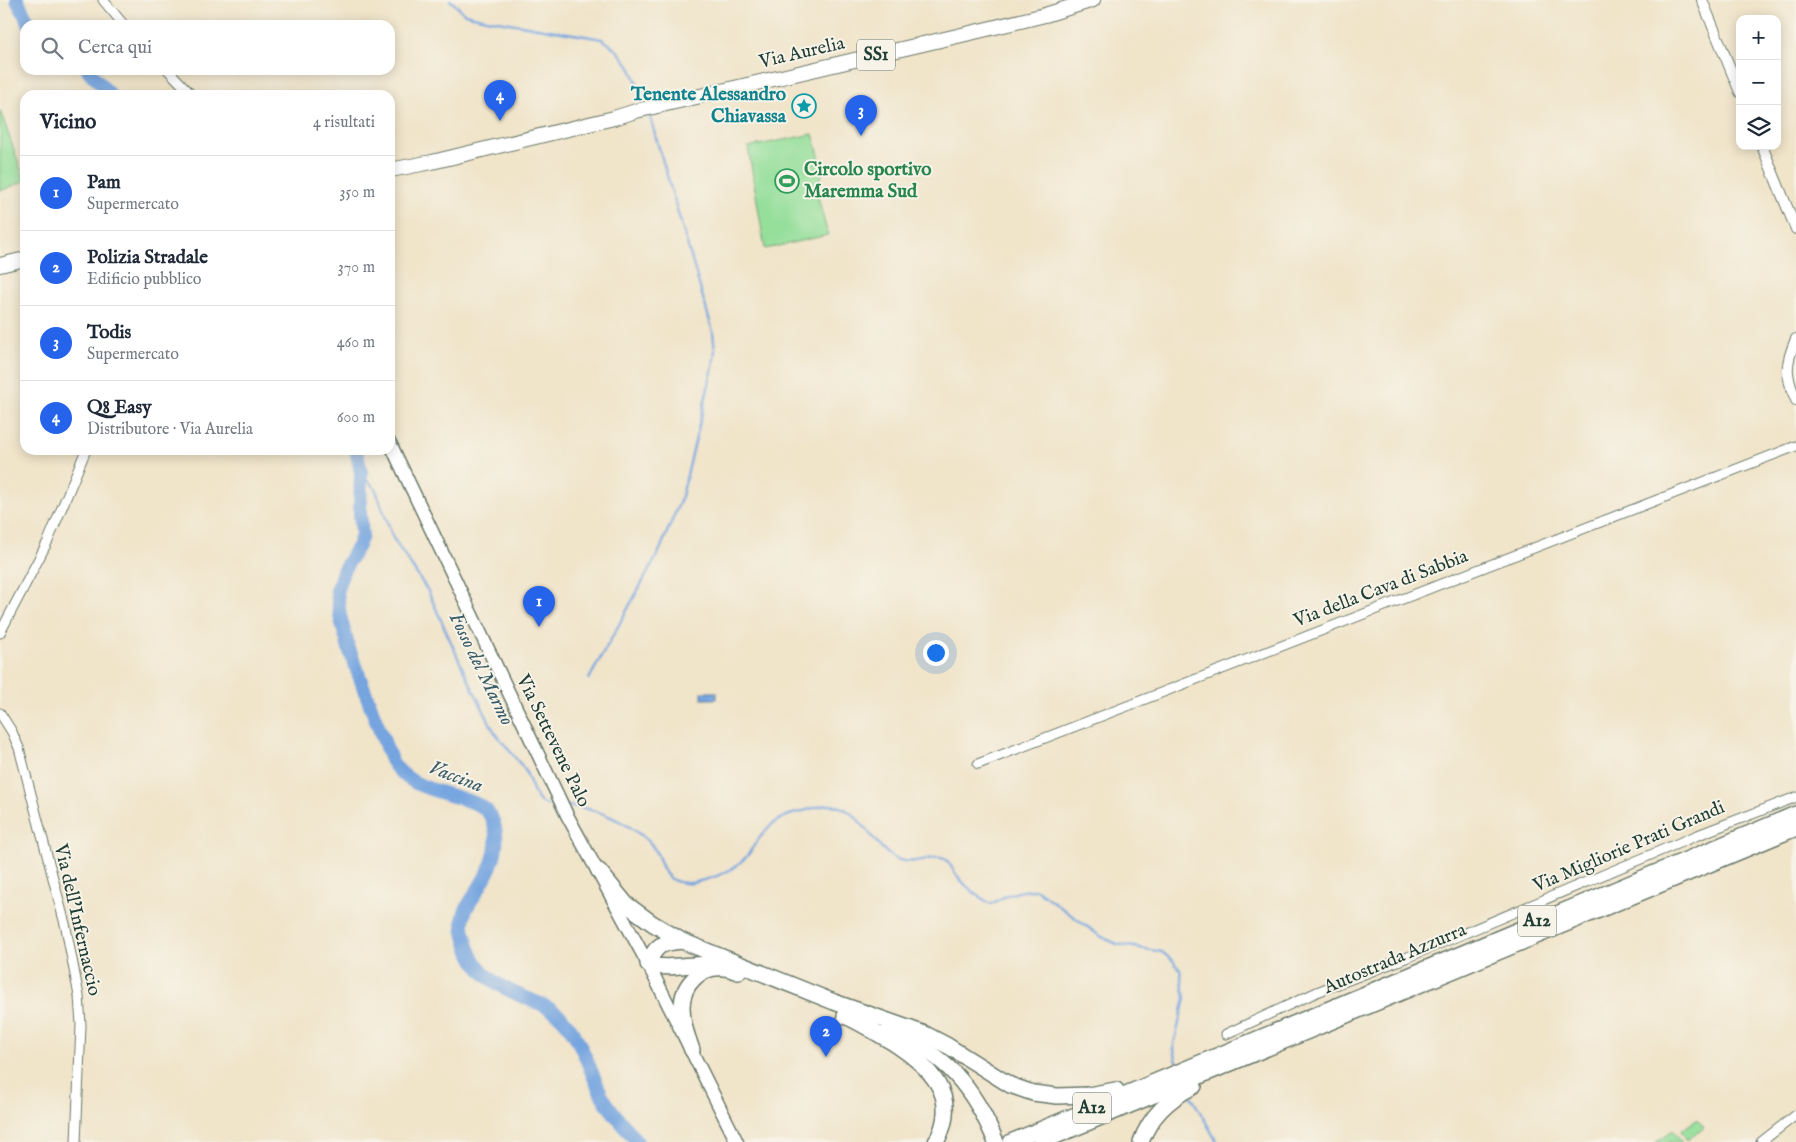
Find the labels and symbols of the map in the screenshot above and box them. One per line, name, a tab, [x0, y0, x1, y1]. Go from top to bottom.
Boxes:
street label: Via Aurelia	[756, 31, 848, 75]
road number: SS1	[857, 40, 895, 70]
pin: 4	[484, 80, 516, 121]
place label: Tenente Alessandro Chiavassa	[630, 83, 787, 129]
place icon: Tenente Alessandro Chiavassa	[791, 93, 817, 119]
pin: 3	[845, 95, 877, 136]
place label: Circolo sportivo Maremma Sud	[804, 158, 932, 204]
sports icon: Circolo sportivo Maremma Sud	[774, 168, 800, 194]
street label: Via della Cava di Sabbia	[1290, 544, 1472, 634]
pin: 1	[523, 586, 555, 627]
water label: Fosso del Marmo	[443, 608, 519, 730]
your location	[923, 640, 949, 666]
street label: Via Settevene Palo	[510, 670, 595, 811]
water label: Vaccina	[426, 755, 487, 799]
street label: Via Migliorie Prati Grandi	[1529, 796, 1728, 899]
street label: Via dell'Infernaccio	[48, 841, 106, 998]
road number: A12	[1518, 906, 1556, 936]
street label: Autostrada Azzurra	[1319, 918, 1471, 1000]
pin: 2	[810, 1016, 842, 1057]
road number: A12	[1073, 1092, 1111, 1124]

